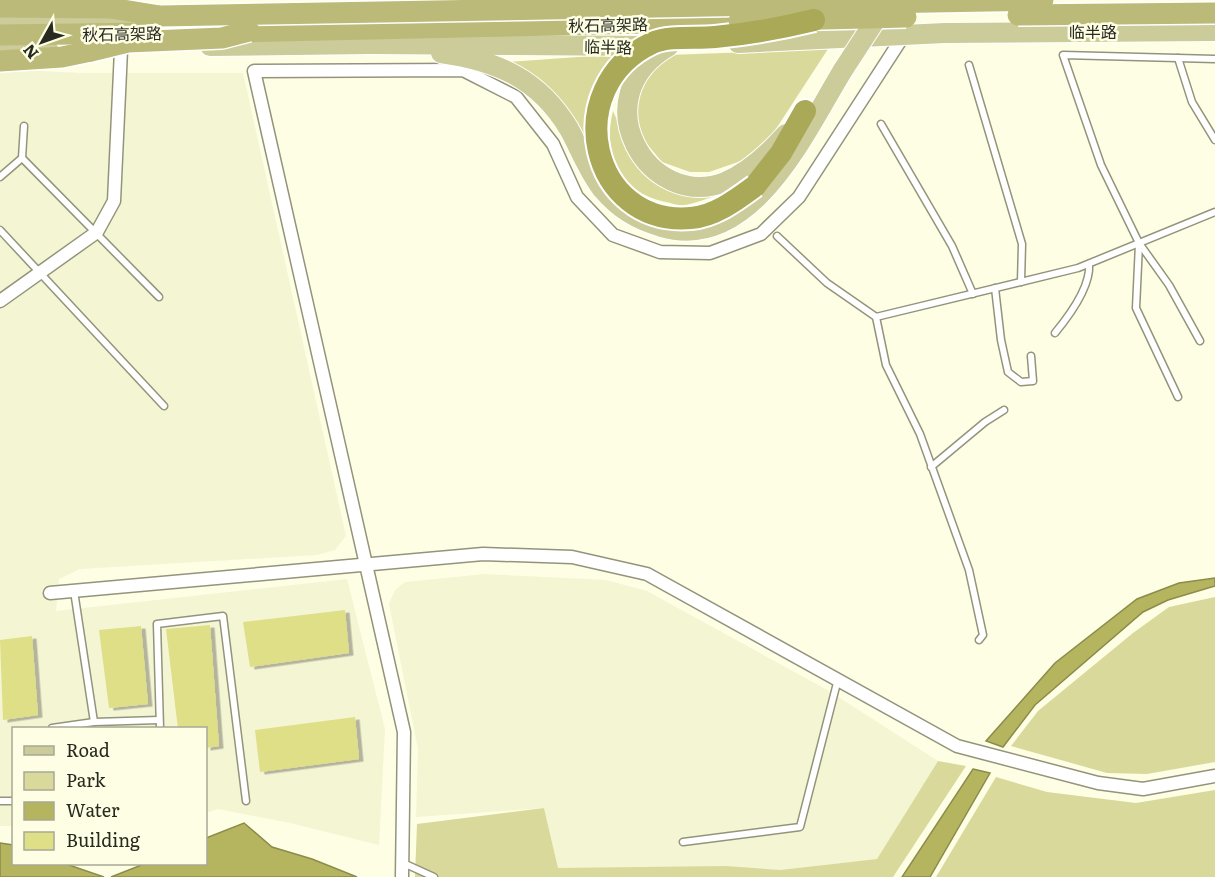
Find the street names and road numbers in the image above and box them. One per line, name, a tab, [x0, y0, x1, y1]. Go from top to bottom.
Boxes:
street label: 秋石高架路	[568, 11, 648, 37]
street label: 临半路	[1069, 19, 1117, 43]
street label: 秋石高架路	[82, 20, 162, 46]
street label: 临半路	[584, 34, 632, 58]

